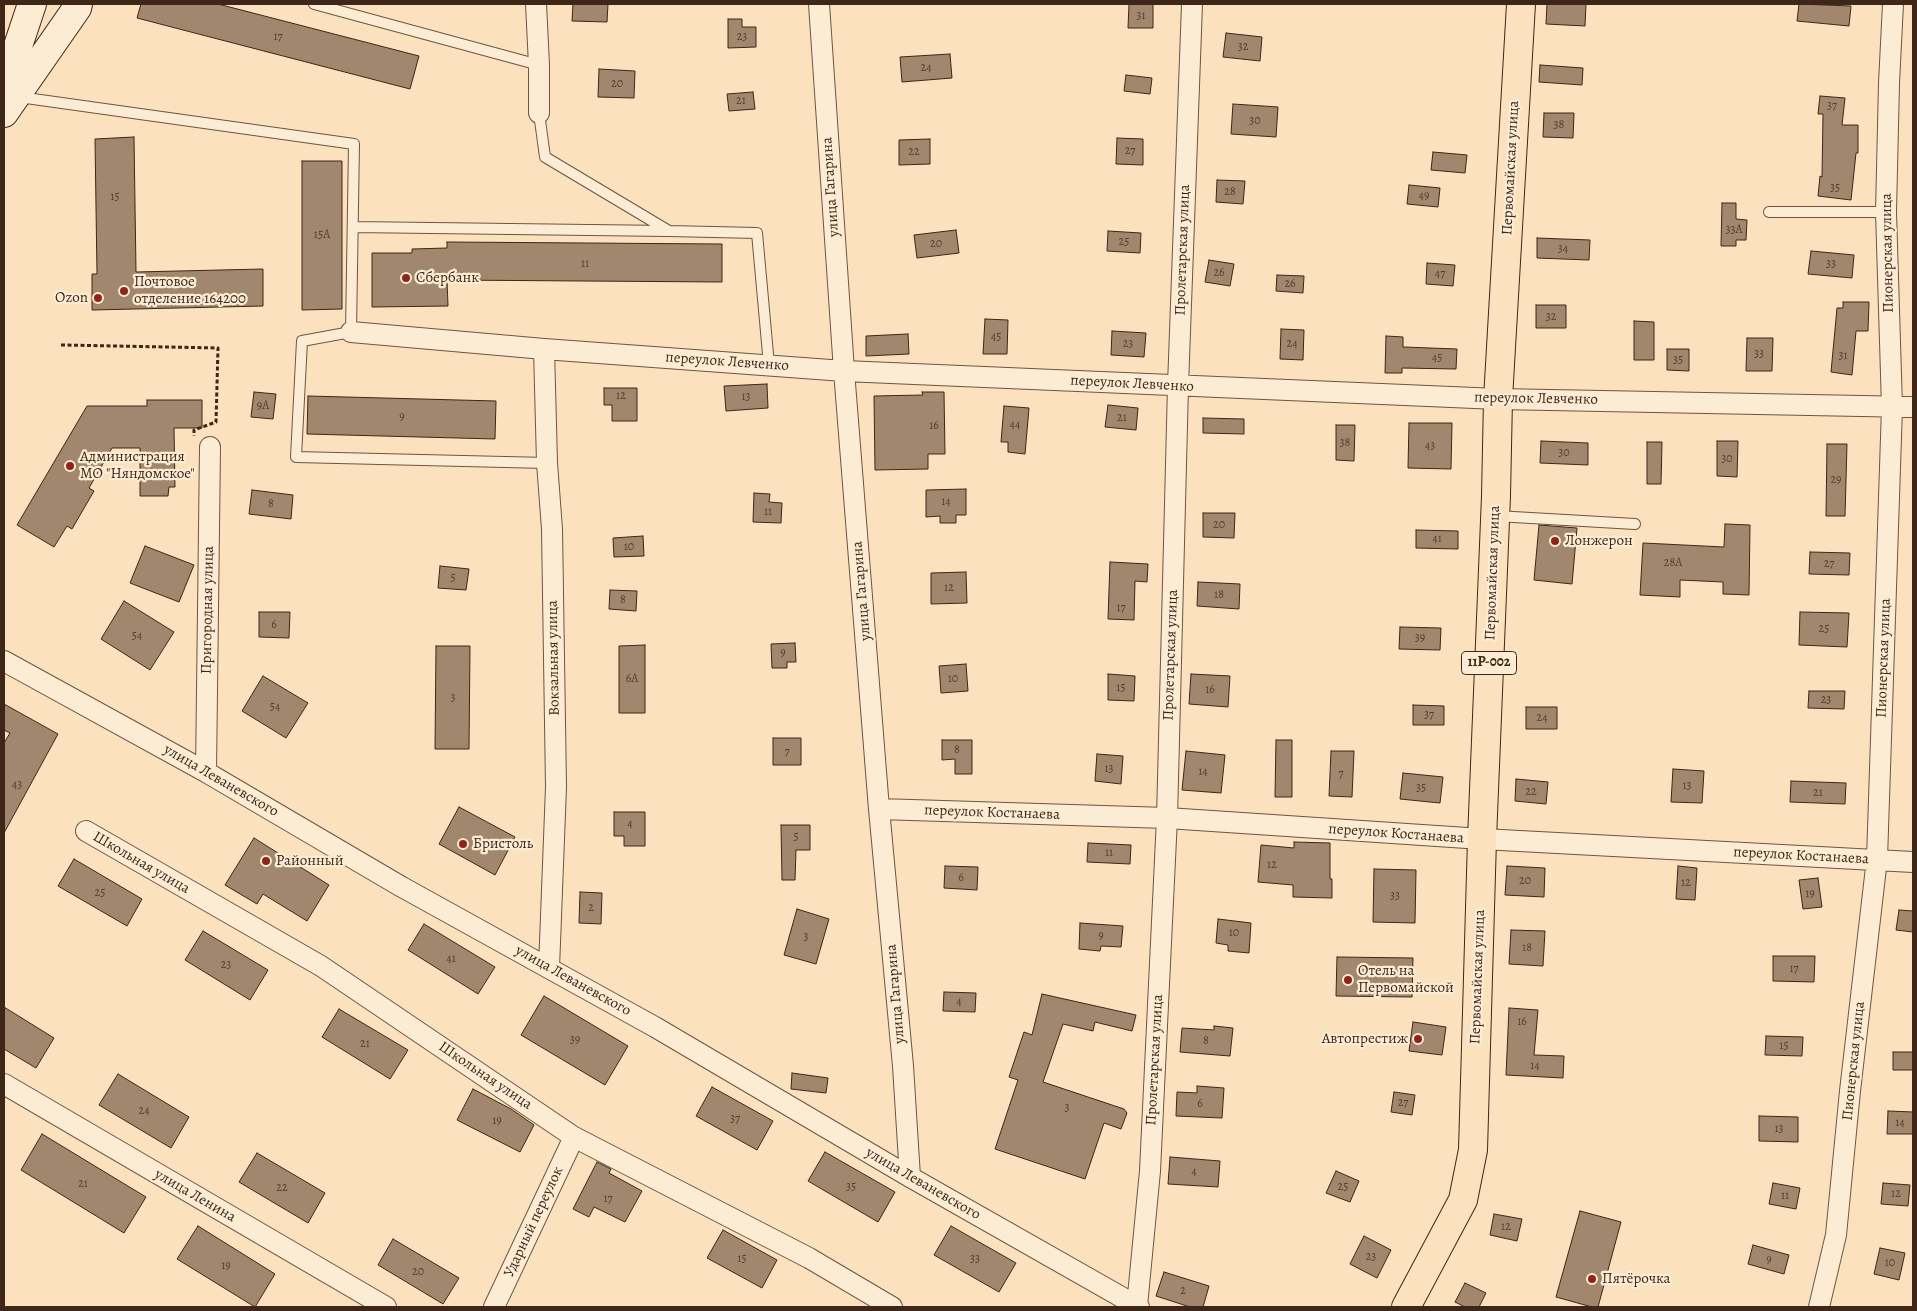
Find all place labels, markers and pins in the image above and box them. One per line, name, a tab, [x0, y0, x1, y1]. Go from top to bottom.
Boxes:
place label: Сбербанк	[416, 269, 479, 287]
marker: Сбербанк	[400, 272, 412, 284]
place label: Почтовое отделение 164200	[134, 273, 246, 308]
marker: Почтовое отделение 164200	[118, 285, 130, 297]
place label: Ozon	[55, 289, 88, 307]
marker: Ozon	[92, 292, 104, 304]
place label: Администрация МО "Няндомское"	[80, 448, 195, 483]
marker: Администрация МО "Няндомское"	[64, 460, 76, 472]
place label: Лонжерон	[1565, 532, 1633, 550]
marker: Лонжерон	[1549, 535, 1561, 547]
place label: Бристоль	[473, 835, 533, 853]
marker: Бристоль	[457, 838, 469, 850]
place label: Районный	[276, 852, 344, 870]
marker: Районный	[260, 855, 272, 867]
place label: Отель на Первомайской	[1358, 962, 1454, 997]
marker: Отель на Первомайской	[1342, 974, 1354, 986]
place label: Автопрестиж	[1322, 1030, 1408, 1048]
marker: Автопрестиж	[1412, 1033, 1424, 1045]
place label: Пятёрочка	[1602, 1270, 1670, 1288]
marker: Пятёрочка	[1586, 1273, 1598, 1285]

